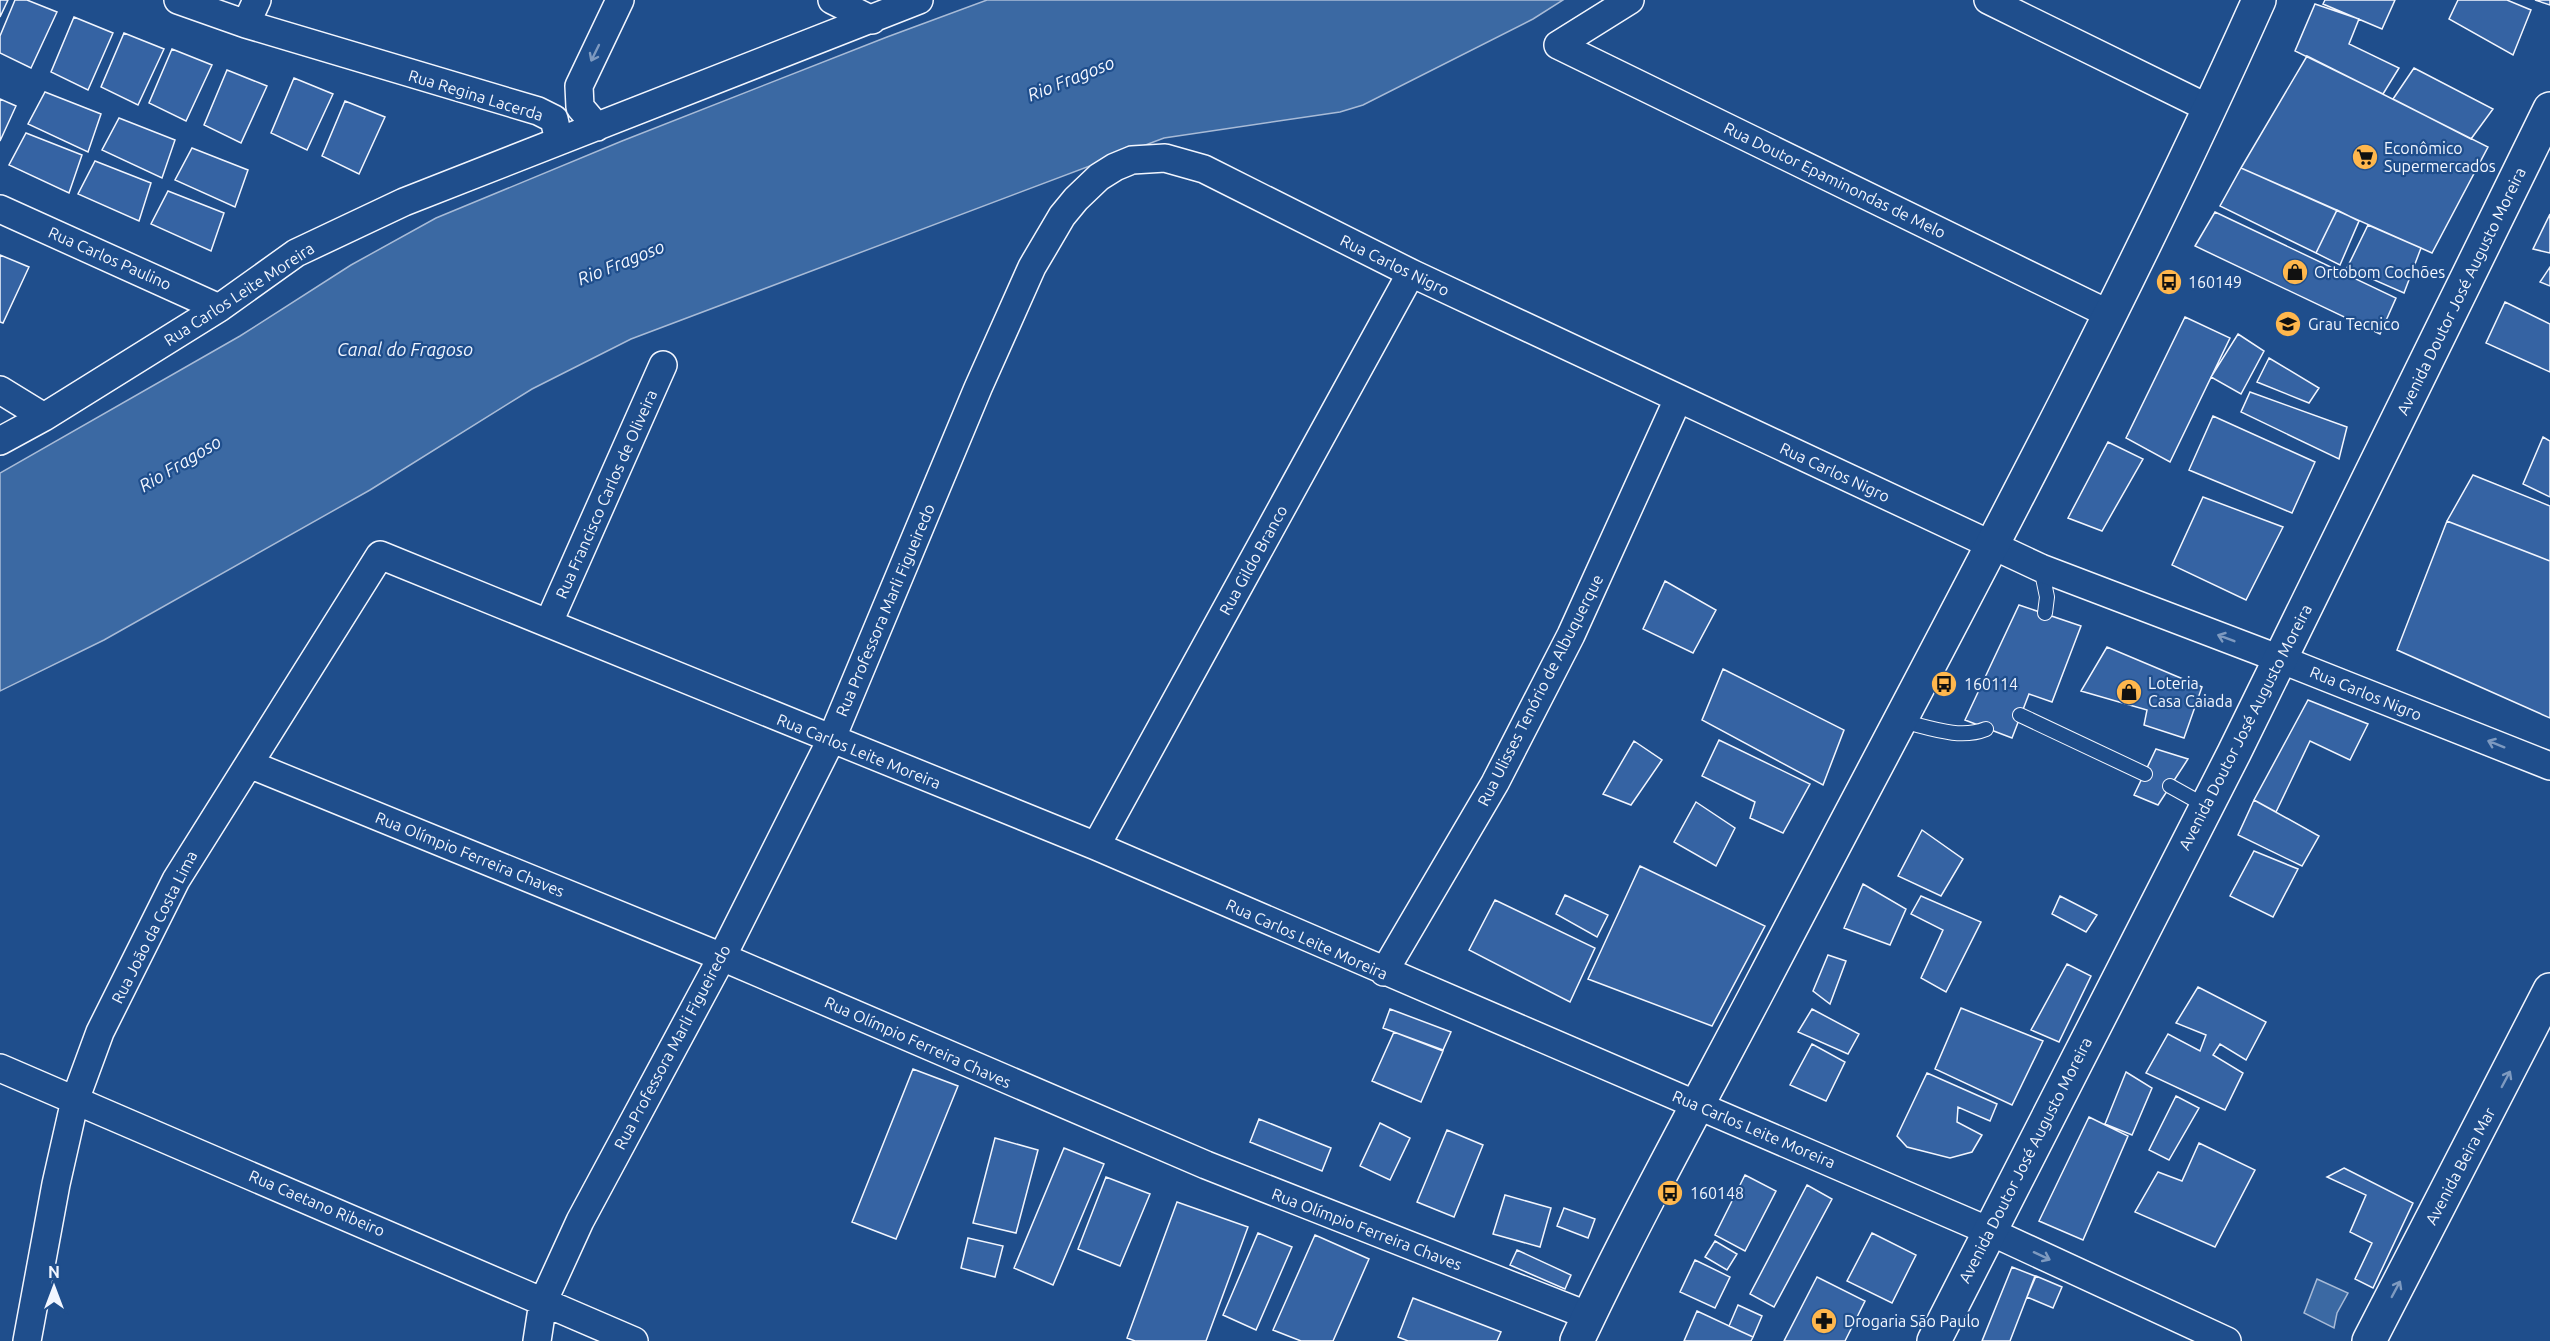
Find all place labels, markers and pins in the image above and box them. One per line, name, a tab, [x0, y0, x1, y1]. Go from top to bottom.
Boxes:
place label: Econômico Supermercados	[2384, 139, 2496, 175]
supermarket icon: Econômico Supermercados	[2350, 142, 2380, 172]
shop icon: Ortobom Cochões	[2280, 257, 2310, 287]
place label: Ortobom Cochões	[2314, 263, 2445, 281]
bus stop icon: 160149	[2154, 267, 2184, 297]
place label: 160149	[2188, 273, 2242, 291]
school or university icon: Grau Tecnico	[2273, 309, 2303, 339]
place label: Grau Tecnico	[2308, 315, 2400, 333]
bus stop icon: 160114	[1929, 669, 1959, 699]
place label: Loteria Casa Caiada	[2148, 674, 2233, 710]
place label: 160114	[1964, 675, 2018, 693]
shop icon: Loteria Casa Caiada	[2114, 677, 2144, 707]
bus stop icon: 160148	[1655, 1178, 1685, 1208]
place label: 160148	[1690, 1184, 1744, 1202]
pharmacy icon: Drogaria São Paulo	[1809, 1306, 1839, 1336]
place label: Drogaria São Paulo	[1844, 1312, 1980, 1330]

